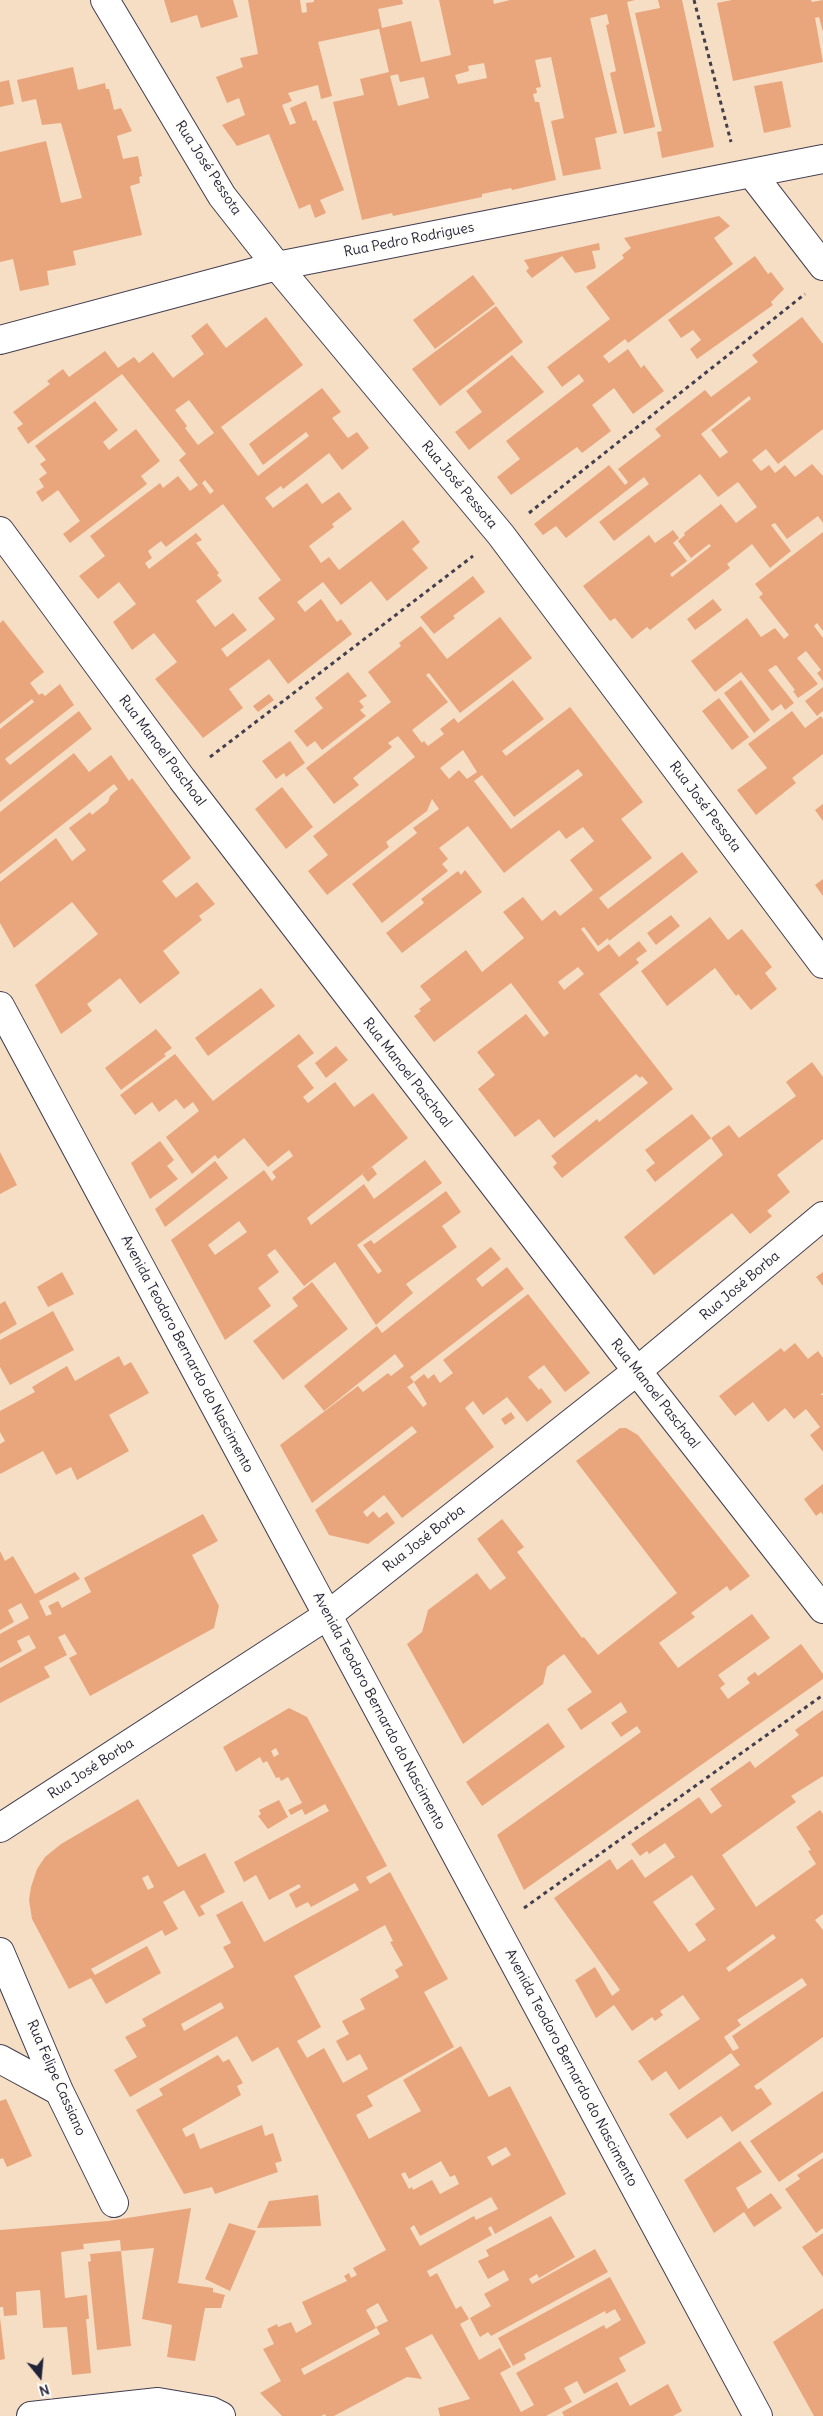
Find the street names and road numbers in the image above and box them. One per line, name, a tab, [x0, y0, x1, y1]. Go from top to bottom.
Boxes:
street label: Rua José Pessota	[171, 118, 245, 218]
street label: Rua Pedro Rodrigues	[342, 219, 476, 261]
street label: Rua José Pessota	[417, 438, 501, 532]
street label: Rua Manoel Paschoal	[115, 692, 209, 810]
street label: Rua José Pessota	[665, 758, 745, 856]
street label: Rua Manoel Paschoal	[359, 1015, 455, 1131]
street label: Avenida Teodoro Bernardo do Nascimento	[117, 1233, 257, 1475]
street label: Rua José Borba	[697, 1248, 783, 1324]
street label: Rua Manoel Paschoal	[607, 1336, 703, 1452]
street label: Rua José Borba	[380, 1502, 468, 1576]
street label: Avenida Teodoro Bernardo do Nascimento	[309, 1590, 449, 1832]
street label: Rua José Borba	[45, 1735, 137, 1803]
street label: Avenida Teodoro Bernardo do Nascimento	[501, 1947, 641, 2189]
street label: Rua Felipe Cassiano	[23, 2017, 89, 2139]

